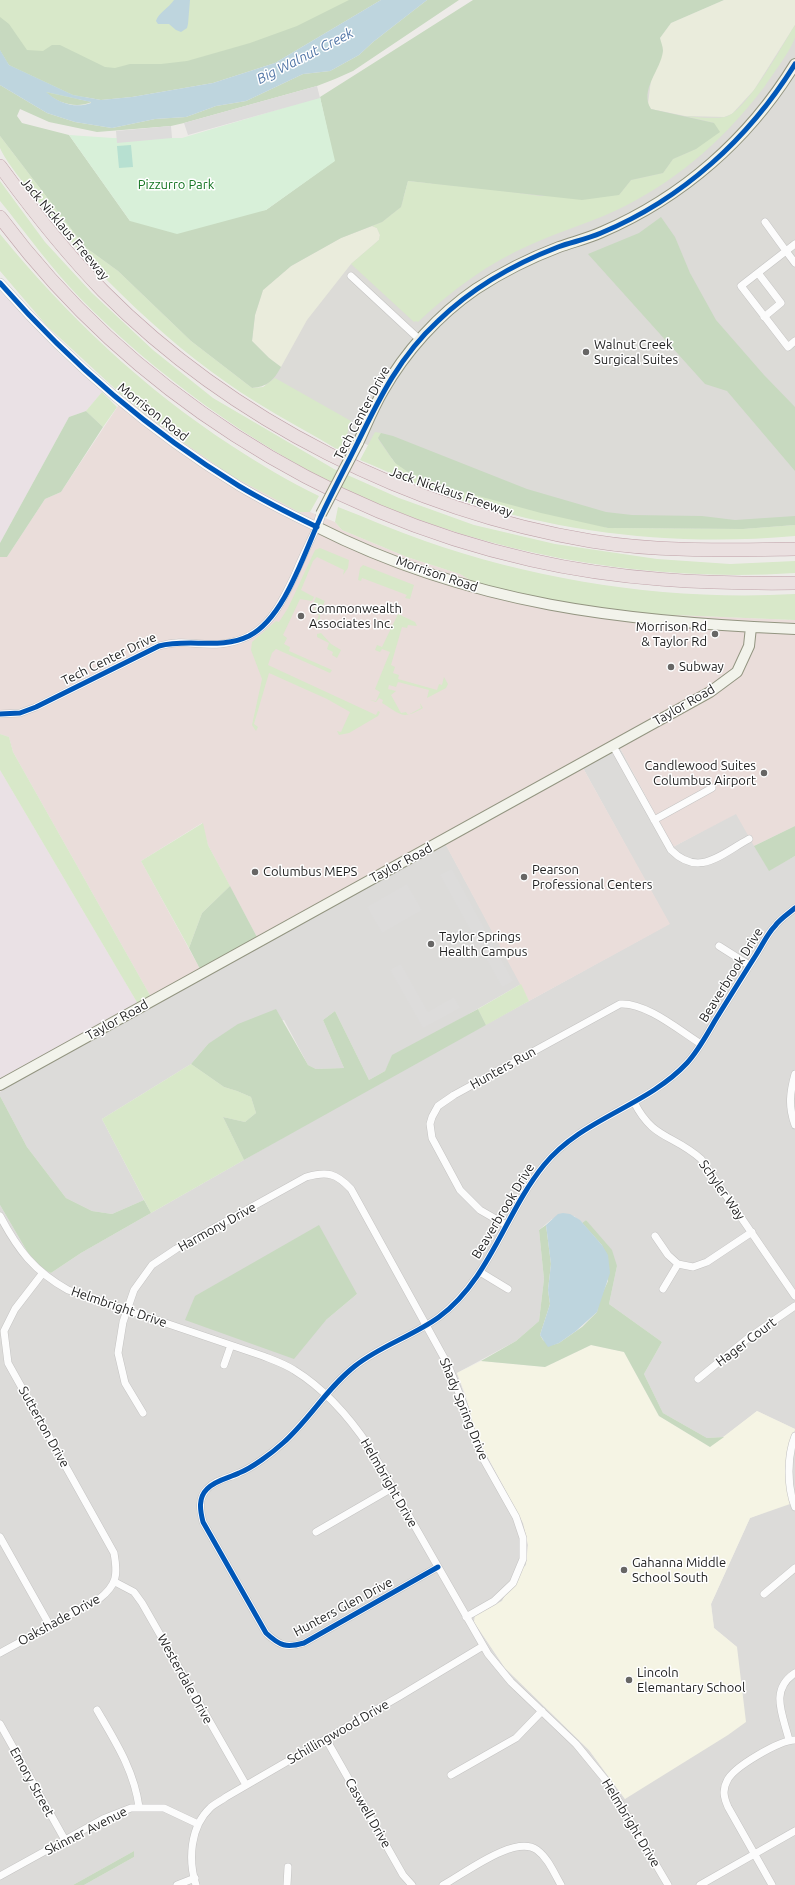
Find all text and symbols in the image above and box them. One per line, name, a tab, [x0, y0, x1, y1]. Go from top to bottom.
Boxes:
water label: Big Walnut Creek	[254, 24, 356, 88]
street label: Jack Nicklaus Freeway	[18, 175, 112, 283]
park label: Pizzurro Park	[138, 177, 214, 193]
place label: Walnut Creek Surgical Suites	[594, 337, 678, 368]
marker: Walnut Creek Surgical Suites	[581, 347, 591, 357]
street label: Tech Center Drive	[331, 364, 393, 462]
street label: Morrison Road	[114, 380, 192, 444]
street label: Jack Nicklaus Freeway	[388, 464, 514, 520]
street label: Morrison Road	[394, 553, 480, 595]
place label: Commonwealth Associates Inc.	[309, 601, 402, 632]
marker: Commonwealth Associates Inc.	[296, 611, 306, 621]
place label: Morrison Rd & Taylor Rd	[636, 619, 707, 650]
street label: Tech Center Drive	[59, 629, 159, 689]
marker: Morrison Rd & Taylor Rd	[710, 629, 720, 639]
place label: Subway	[679, 659, 724, 675]
marker: Subway	[666, 662, 676, 672]
street label: Taylor Road	[650, 681, 718, 729]
place label: Candlewood Suites Columbus Airport	[645, 758, 756, 789]
marker: Candlewood Suites Columbus Airport	[759, 768, 769, 778]
street label: Taylor Road	[367, 840, 435, 886]
place label: Pearson Professional Centers	[532, 862, 652, 893]
place label: Columbus MEPS	[263, 864, 357, 880]
marker: Columbus MEPS	[250, 867, 260, 877]
marker: Pearson Professional Centers	[519, 872, 529, 882]
street label: Beaverbrook Drive	[696, 925, 766, 1025]
place label: Taylor Springs Health Campus	[439, 929, 527, 960]
marker: Taylor Springs Health Campus	[426, 939, 436, 949]
street label: Taylor Road	[83, 997, 151, 1043]
street label: Hunters Run	[467, 1044, 539, 1092]
street label: Schyler Way	[696, 1157, 748, 1223]
street label: Beaverbrook Drive	[468, 1160, 538, 1262]
street label: Harmony Drive	[175, 1199, 259, 1255]
street label: Helmbright Drive	[69, 1283, 169, 1331]
street label: Hager Court	[713, 1314, 779, 1370]
street label: Shady Spring Drive	[436, 1356, 492, 1462]
street label: Sutterton Drive	[15, 1384, 73, 1470]
street label: Helmbright Drive	[357, 1436, 421, 1530]
place label: Gahanna Middle School South	[632, 1555, 726, 1586]
marker: Gahanna Middle School South	[619, 1565, 629, 1575]
street label: Hunters Glen Drive	[291, 1574, 395, 1640]
street label: Oakshade Drive	[15, 1591, 103, 1649]
street label: Westerdale Drive	[154, 1631, 216, 1727]
place label: Lincoln Elemantary School	[637, 1665, 745, 1696]
marker: Lincoln Elemantary School	[624, 1675, 634, 1685]
street label: Schillingwood Drive	[284, 1697, 392, 1767]
street label: Emory Street	[7, 1745, 57, 1819]
street label: Caswell Drive	[342, 1775, 394, 1851]
street label: Helmbright Drive	[598, 1776, 664, 1870]
street label: Skinner Avenue	[42, 1804, 130, 1858]

